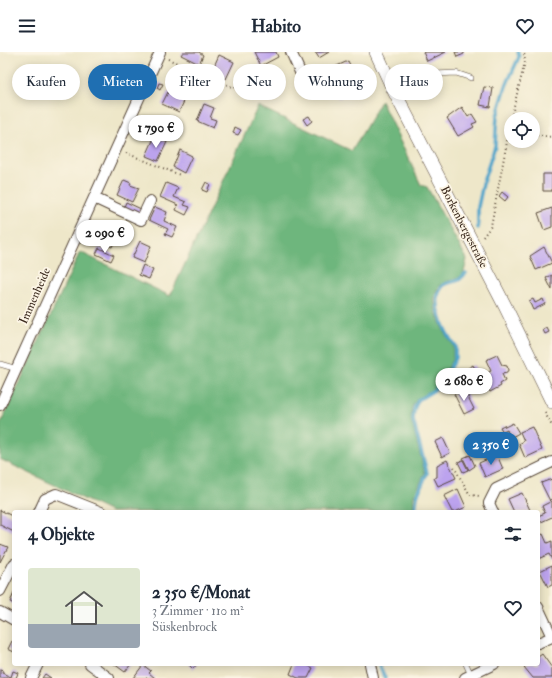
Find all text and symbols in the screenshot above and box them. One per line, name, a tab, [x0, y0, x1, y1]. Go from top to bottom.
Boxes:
icon: menu	[16, 15, 38, 37]
text: Habito	[251, 15, 301, 38]
icon: heart	[514, 15, 536, 37]
chip: Kaufen	[12, 64, 80, 100]
chip: Mieten	[88, 64, 157, 100]
chip: Filter	[165, 64, 225, 100]
chip: Neu	[233, 64, 286, 100]
chip: Wohnung	[294, 64, 377, 100]
chip: Haus	[385, 64, 443, 100]
map controls	[504, 112, 540, 148]
button: locate	[504, 112, 540, 148]
pin: 1 790 €	[119, 115, 193, 149]
text: 1 790 €	[137, 120, 175, 136]
street label: Borkenbergestraße	[437, 184, 491, 270]
pin: 2 090 €	[68, 220, 142, 254]
text: 2 090 €	[85, 225, 125, 241]
street label: Immenheide	[16, 266, 54, 326]
pin: 2 680 €	[427, 368, 501, 402]
text: 2 680 €	[445, 373, 484, 389]
pin: 2 350 €	[454, 432, 528, 466]
text: 2 350 €	[473, 437, 509, 453]
icon: filters	[502, 523, 524, 545]
text: 4 Objekte	[28, 524, 95, 545]
text: 2 350 €/Monat	[152, 582, 250, 603]
icon: home	[60, 584, 108, 632]
icon: heart	[502, 597, 524, 619]
text: 3 Zimmer · 110 m²	[152, 603, 244, 619]
text: Süskenbrock	[152, 619, 217, 635]

